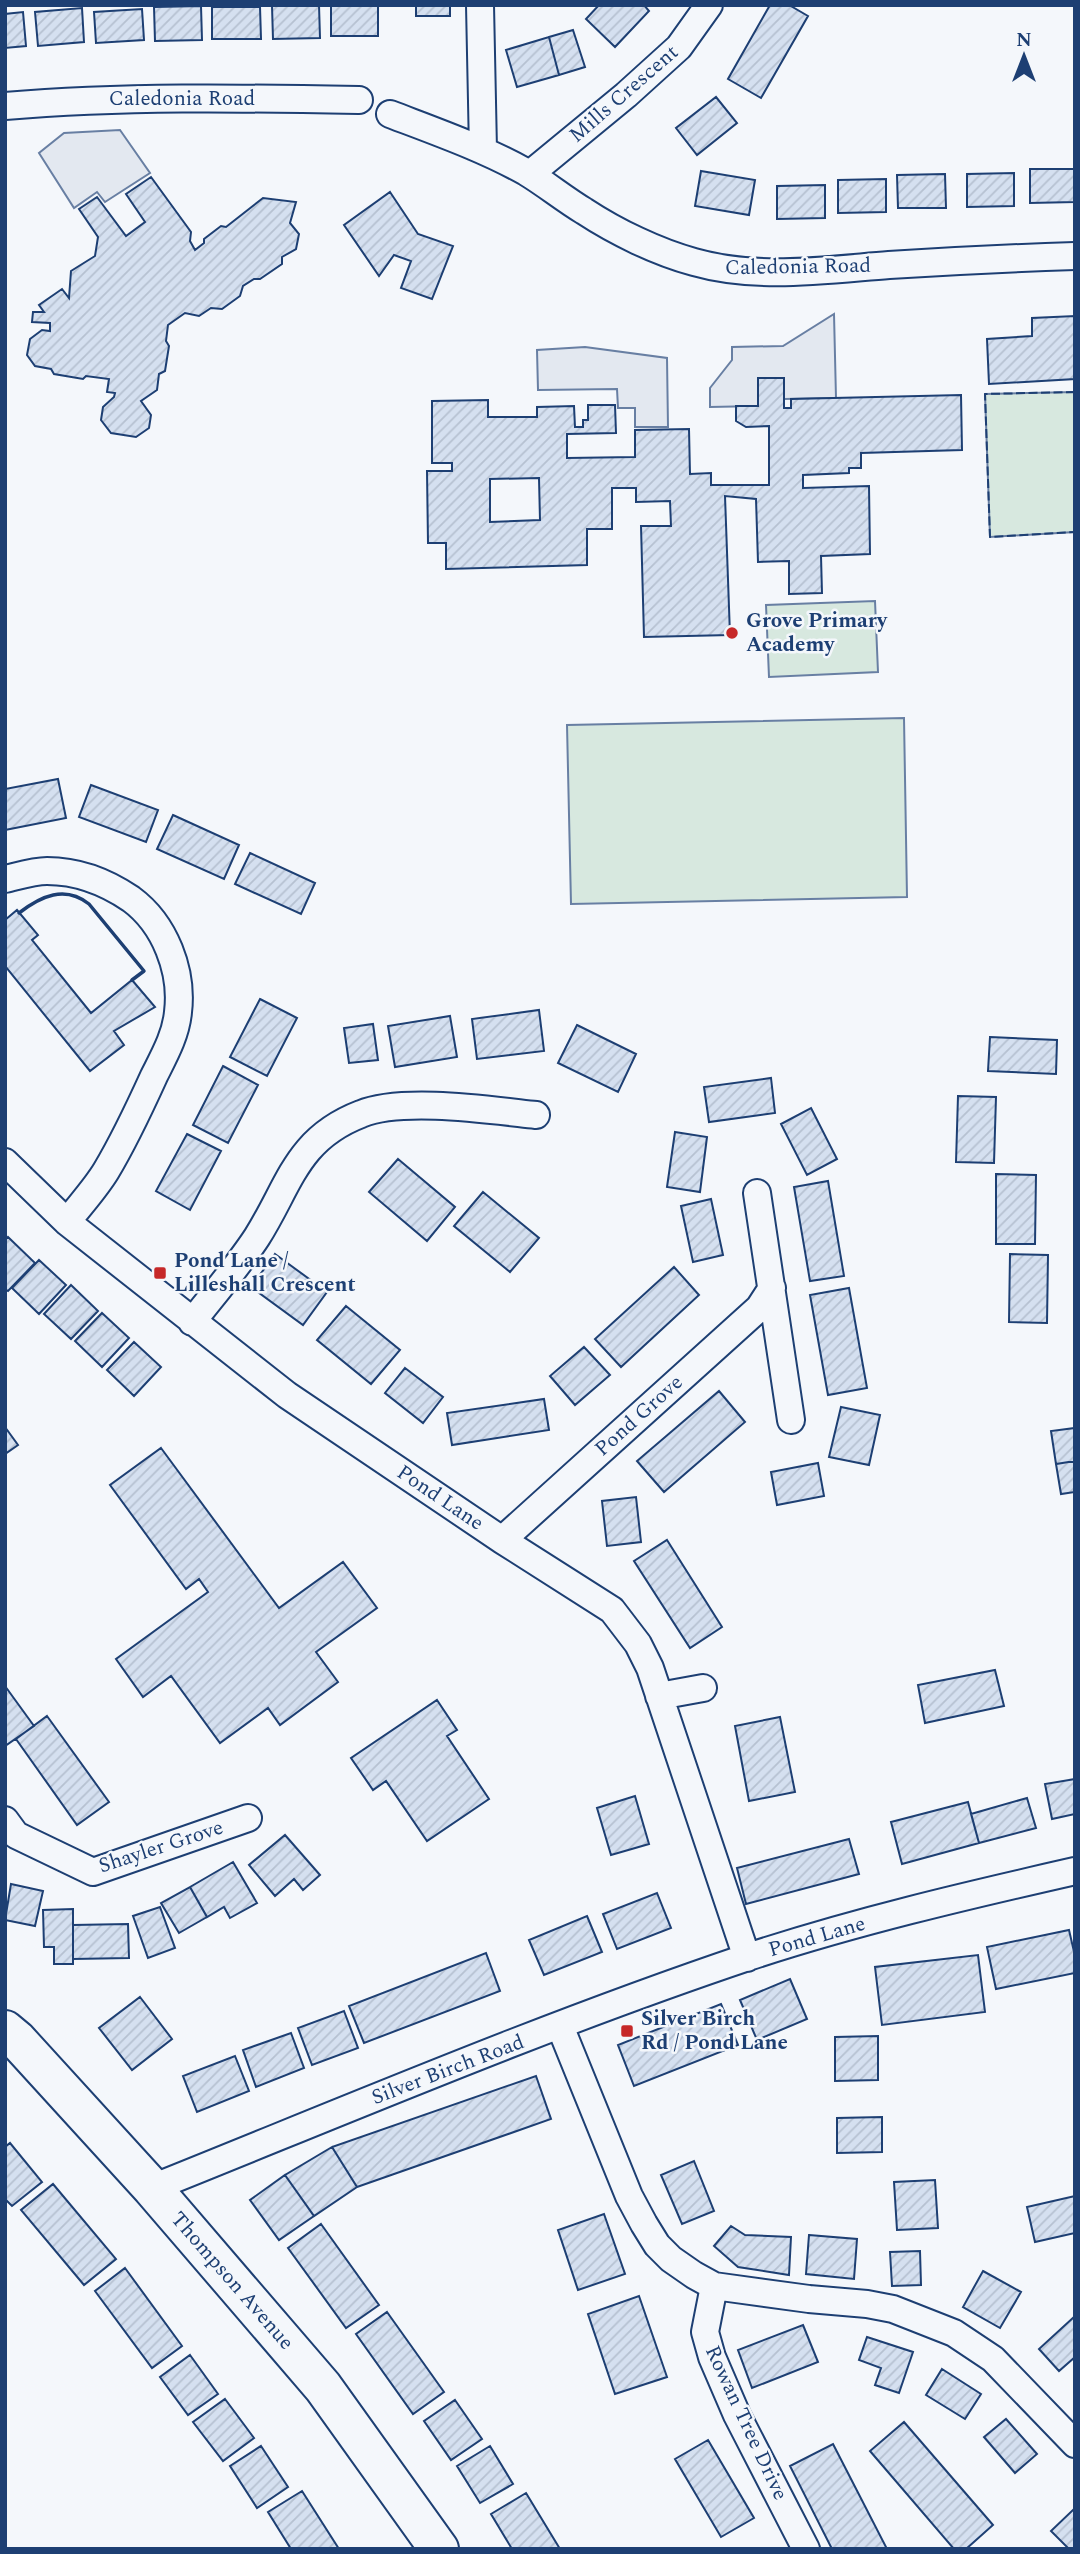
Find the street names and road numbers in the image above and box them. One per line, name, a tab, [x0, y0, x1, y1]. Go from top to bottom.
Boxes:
street label: Mills Crescent	[562, 37, 686, 151]
street label: Caledonia Road	[109, 83, 255, 115]
street label: Caledonia Road	[725, 250, 871, 284]
street label: Pond Grove	[588, 1367, 690, 1465]
street label: Pond Lane	[390, 1457, 490, 1539]
street label: Shayler Grove	[94, 1812, 228, 1882]
street label: Pond Lane	[765, 1908, 869, 1966]
street label: Silver Birch Road	[367, 2026, 529, 2114]
street label: Thompson Avenue	[163, 2205, 301, 2357]
street label: Rowan Tree Drive	[696, 2340, 796, 2506]

